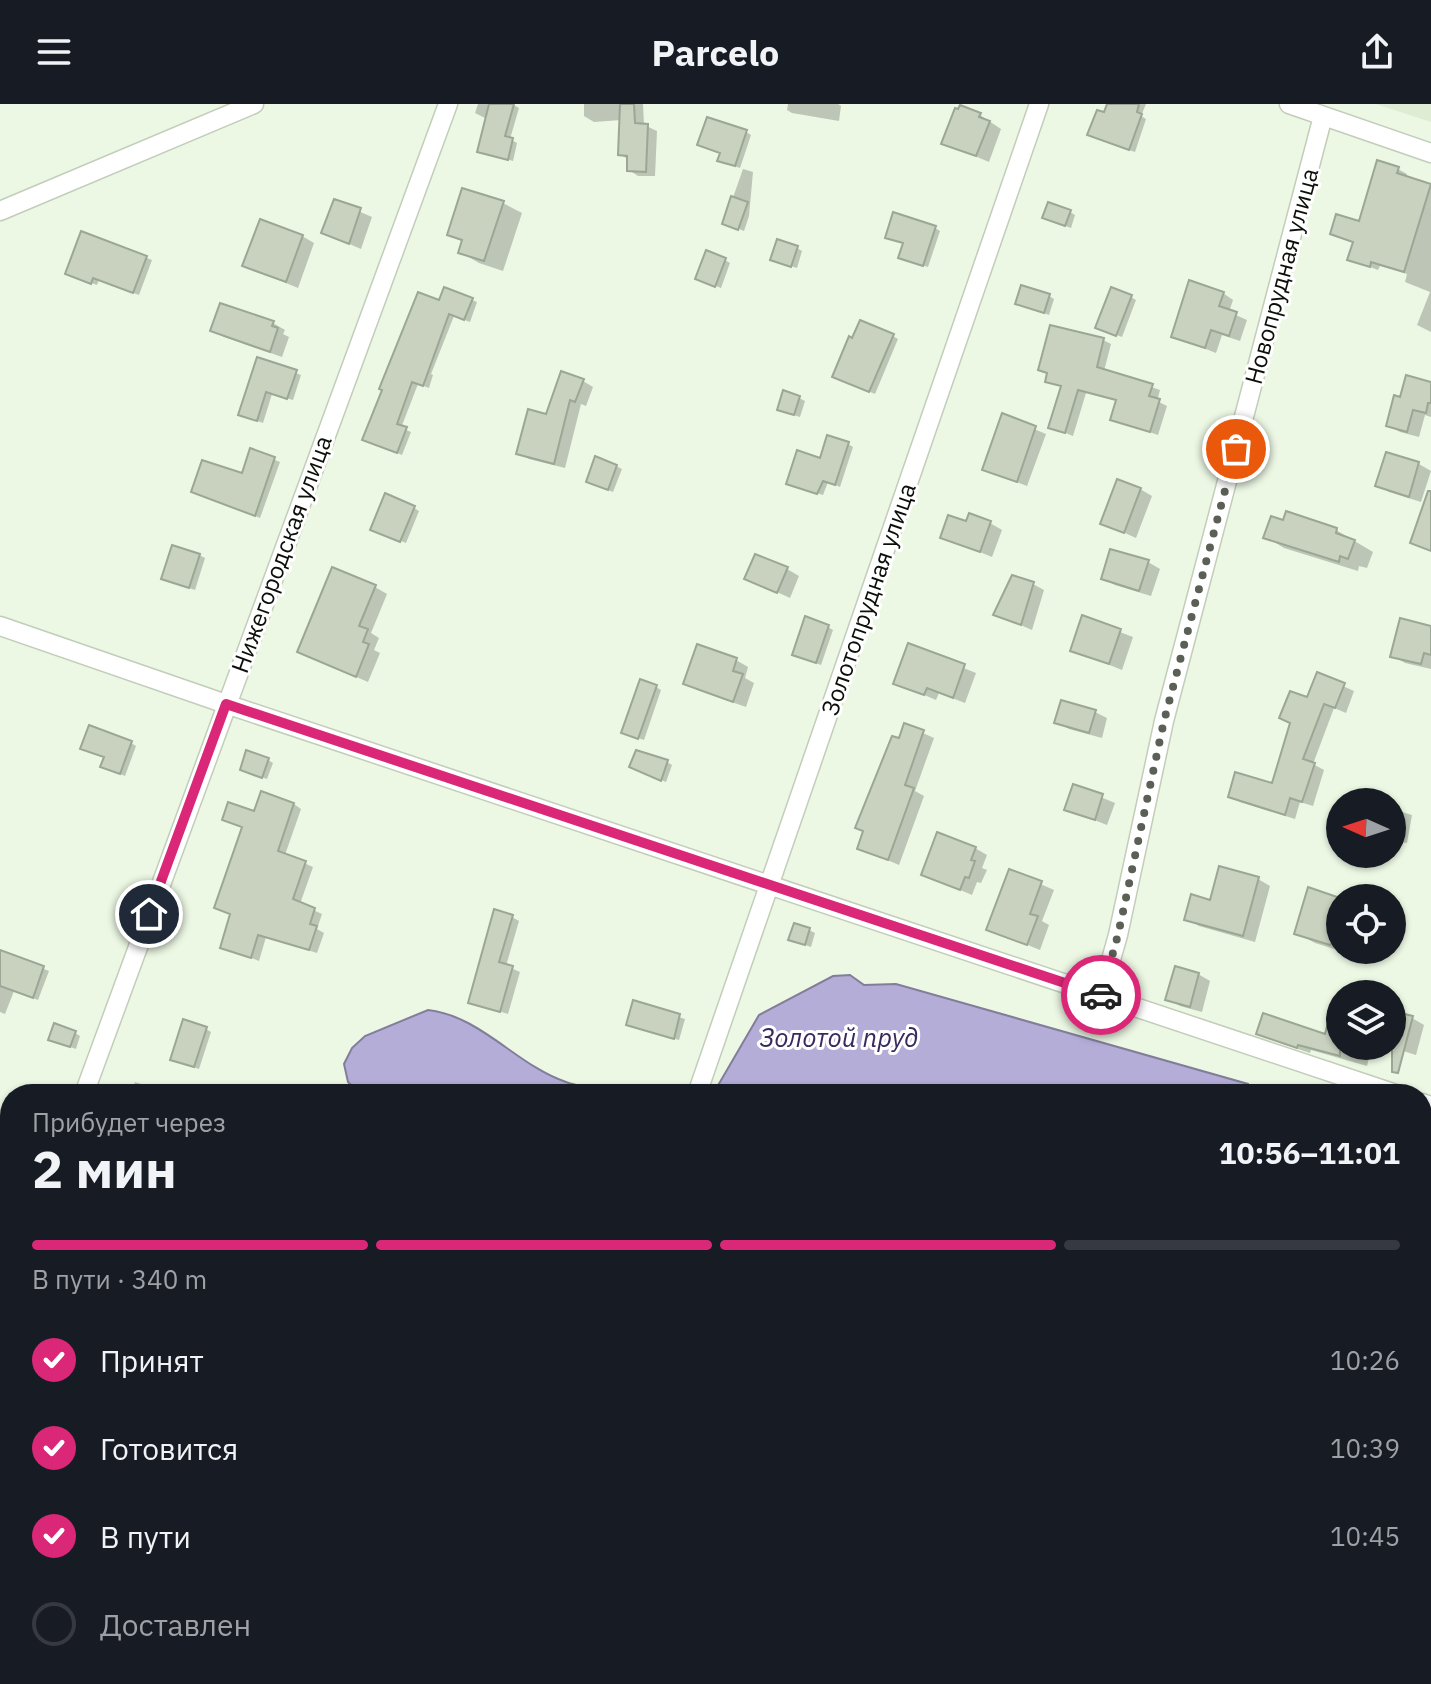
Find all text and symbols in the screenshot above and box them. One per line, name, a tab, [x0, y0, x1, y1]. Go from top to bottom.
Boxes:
text: Parcelo	[652, 29, 779, 76]
icon: menu	[32, 30, 76, 74]
icon: share	[1355, 30, 1399, 74]
street label: Новопрудная улица	[1237, 164, 1325, 388]
pin	[1202, 415, 1270, 483]
icon: bag	[1214, 427, 1258, 471]
street label: Нижегородская улица	[223, 431, 339, 677]
street label: Золотопрудная улица	[813, 478, 923, 720]
north arrow	[1326, 788, 1406, 868]
map controls	[1326, 788, 1406, 1060]
pin	[115, 880, 183, 948]
button: locate	[1326, 884, 1406, 964]
icon: home	[127, 892, 171, 936]
courier	[1061, 955, 1141, 1035]
icon: car	[1079, 973, 1123, 1017]
button: layers	[1326, 980, 1406, 1060]
water label: Золотой пруд	[759, 1020, 919, 1054]
text: Прибудет через	[32, 1105, 226, 1139]
text: 10:56–11:01	[1219, 1133, 1400, 1172]
text: 2 мин	[32, 1135, 177, 1202]
text: В пути · 340 m	[32, 1262, 207, 1296]
icon: check	[32, 1338, 76, 1382]
text: Принят	[100, 1341, 204, 1380]
text: 10:26	[1330, 1343, 1400, 1377]
icon: check	[32, 1426, 76, 1470]
text: Готовится	[100, 1429, 238, 1468]
text: 10:39	[1330, 1431, 1400, 1465]
icon: check	[32, 1514, 76, 1558]
text: В пути	[100, 1517, 191, 1556]
text: 10:45	[1330, 1519, 1400, 1553]
text: Доставлен	[100, 1605, 251, 1644]

